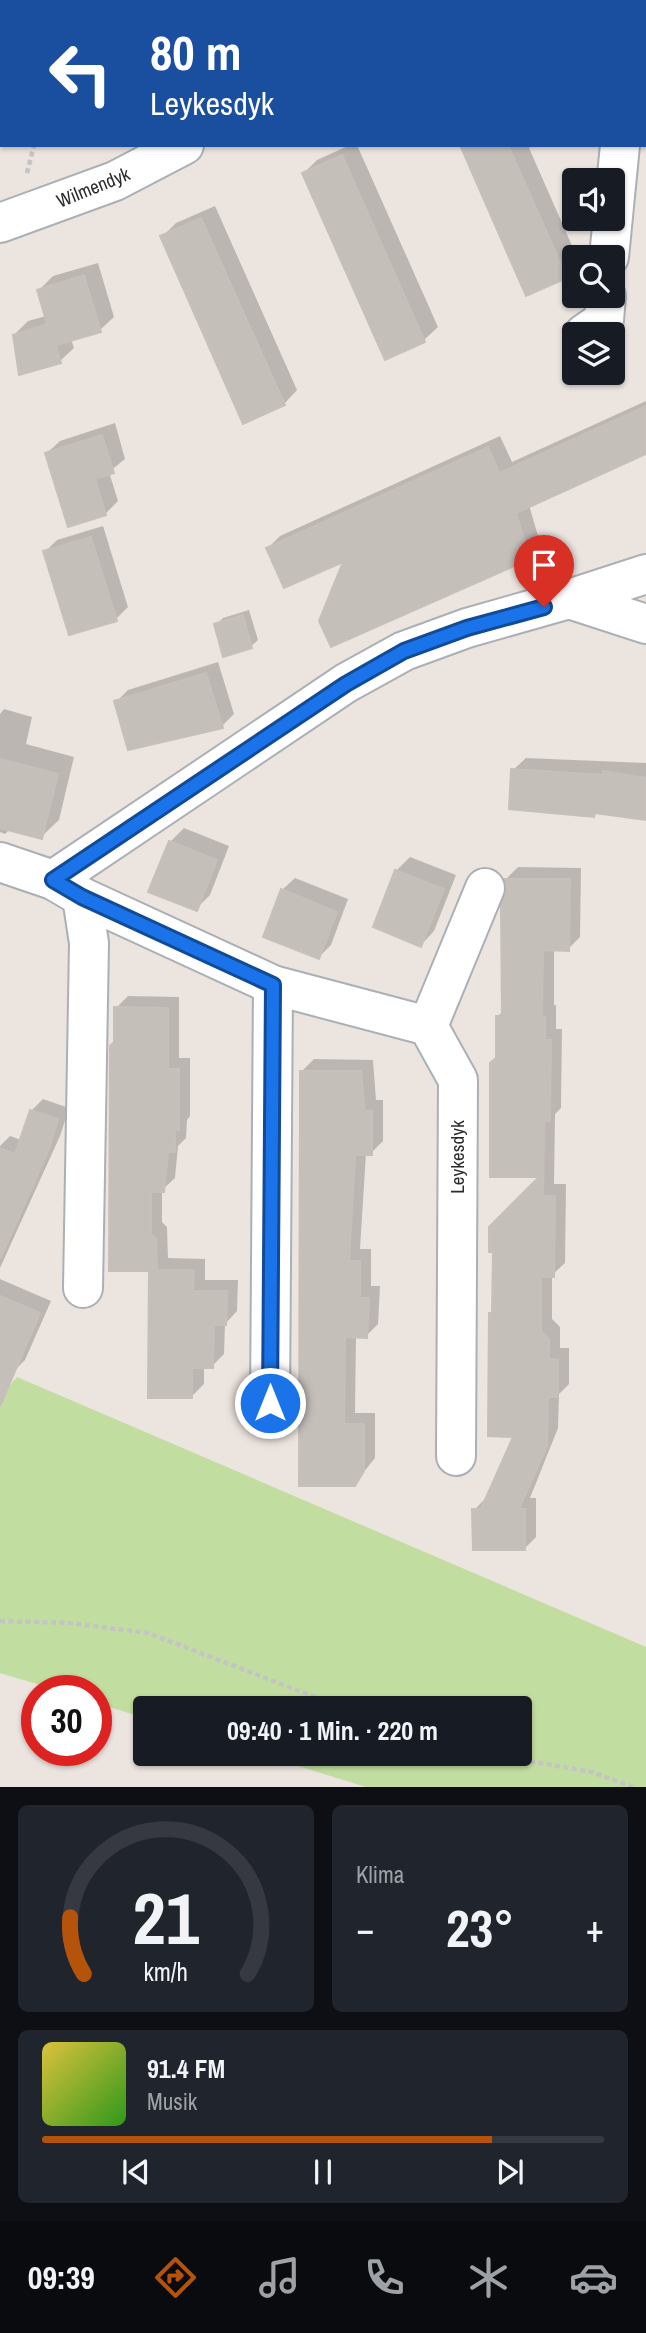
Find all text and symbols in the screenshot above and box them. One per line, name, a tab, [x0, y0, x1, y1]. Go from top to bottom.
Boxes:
text: 80 m	[150, 19, 242, 85]
icon: left	[35, 28, 126, 119]
text: Leykesdyk	[150, 82, 274, 125]
street label: Wilmendyk	[52, 160, 134, 213]
map controls	[562, 168, 625, 385]
button: sound	[562, 168, 625, 231]
button: search	[562, 245, 625, 308]
button: layers	[562, 322, 625, 385]
pin	[514, 535, 574, 607]
icon: arrive	[525, 546, 563, 584]
street label: Leykesdyk	[444, 1120, 470, 1194]
position arrow	[233, 1366, 307, 1440]
speed limit sign: 30	[21, 1675, 112, 1766]
text: 09:40 · 1 Min. · 220 m	[227, 1713, 438, 1748]
text: Klima	[356, 1859, 404, 1890]
text: 21	[133, 1870, 200, 1968]
text: 23°	[446, 1893, 514, 1963]
text: −	[356, 1903, 374, 1954]
text: +	[586, 1903, 604, 1954]
text: km/h	[144, 1955, 188, 1989]
text: 91.4 FM	[147, 2051, 225, 2086]
text: Musik	[147, 2086, 197, 2117]
icon: previous	[117, 2153, 155, 2191]
icon: pause	[304, 2153, 342, 2191]
icon: next	[491, 2153, 529, 2191]
icon: directions	[151, 2253, 200, 2302]
icon: music	[255, 2253, 304, 2302]
icon: phone	[360, 2253, 409, 2302]
icon: climate	[464, 2253, 513, 2302]
icon: car	[569, 2253, 618, 2302]
text: 09:39	[28, 2256, 95, 2299]

